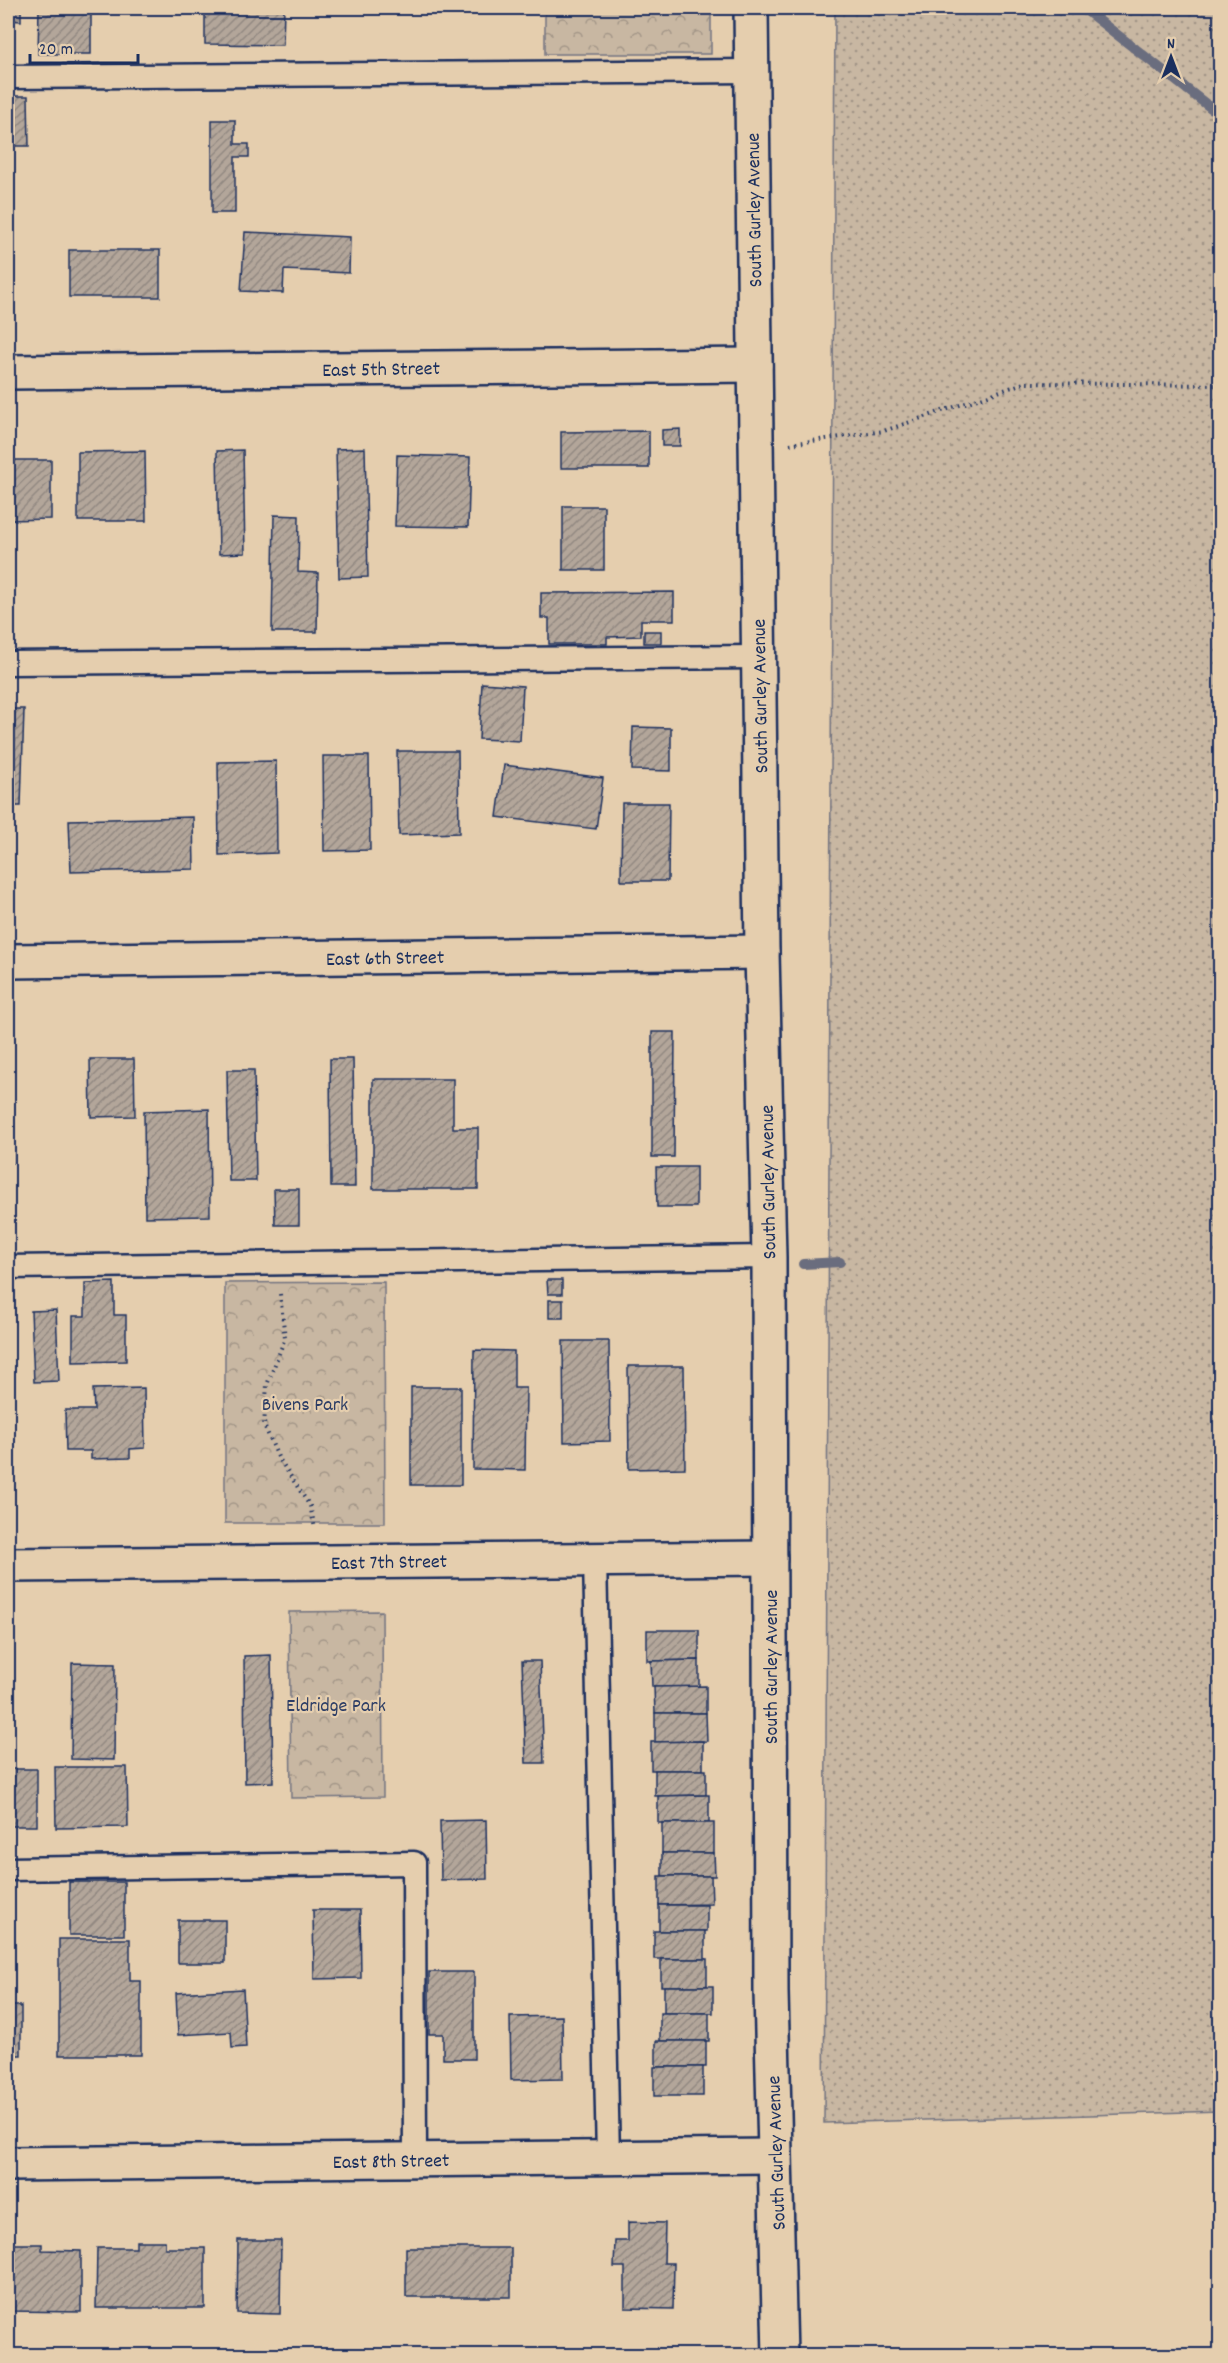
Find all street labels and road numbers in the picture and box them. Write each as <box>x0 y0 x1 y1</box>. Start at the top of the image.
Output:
street label: South Gurley Avenue <box>741 132 771 287</box>
street label: East 5th Street <box>322 356 440 386</box>
street label: South Gurley Avenue <box>747 618 777 773</box>
street label: East 6th Street <box>326 945 444 975</box>
street label: South Gurley Avenue <box>755 1104 785 1259</box>
street label: East 7th Street <box>331 1549 447 1579</box>
street label: South Gurley Avenue <box>759 1590 787 1744</box>
street label: South Gurley Avenue <box>761 2075 795 2231</box>
street label: East 8th Street <box>333 2148 450 2178</box>

